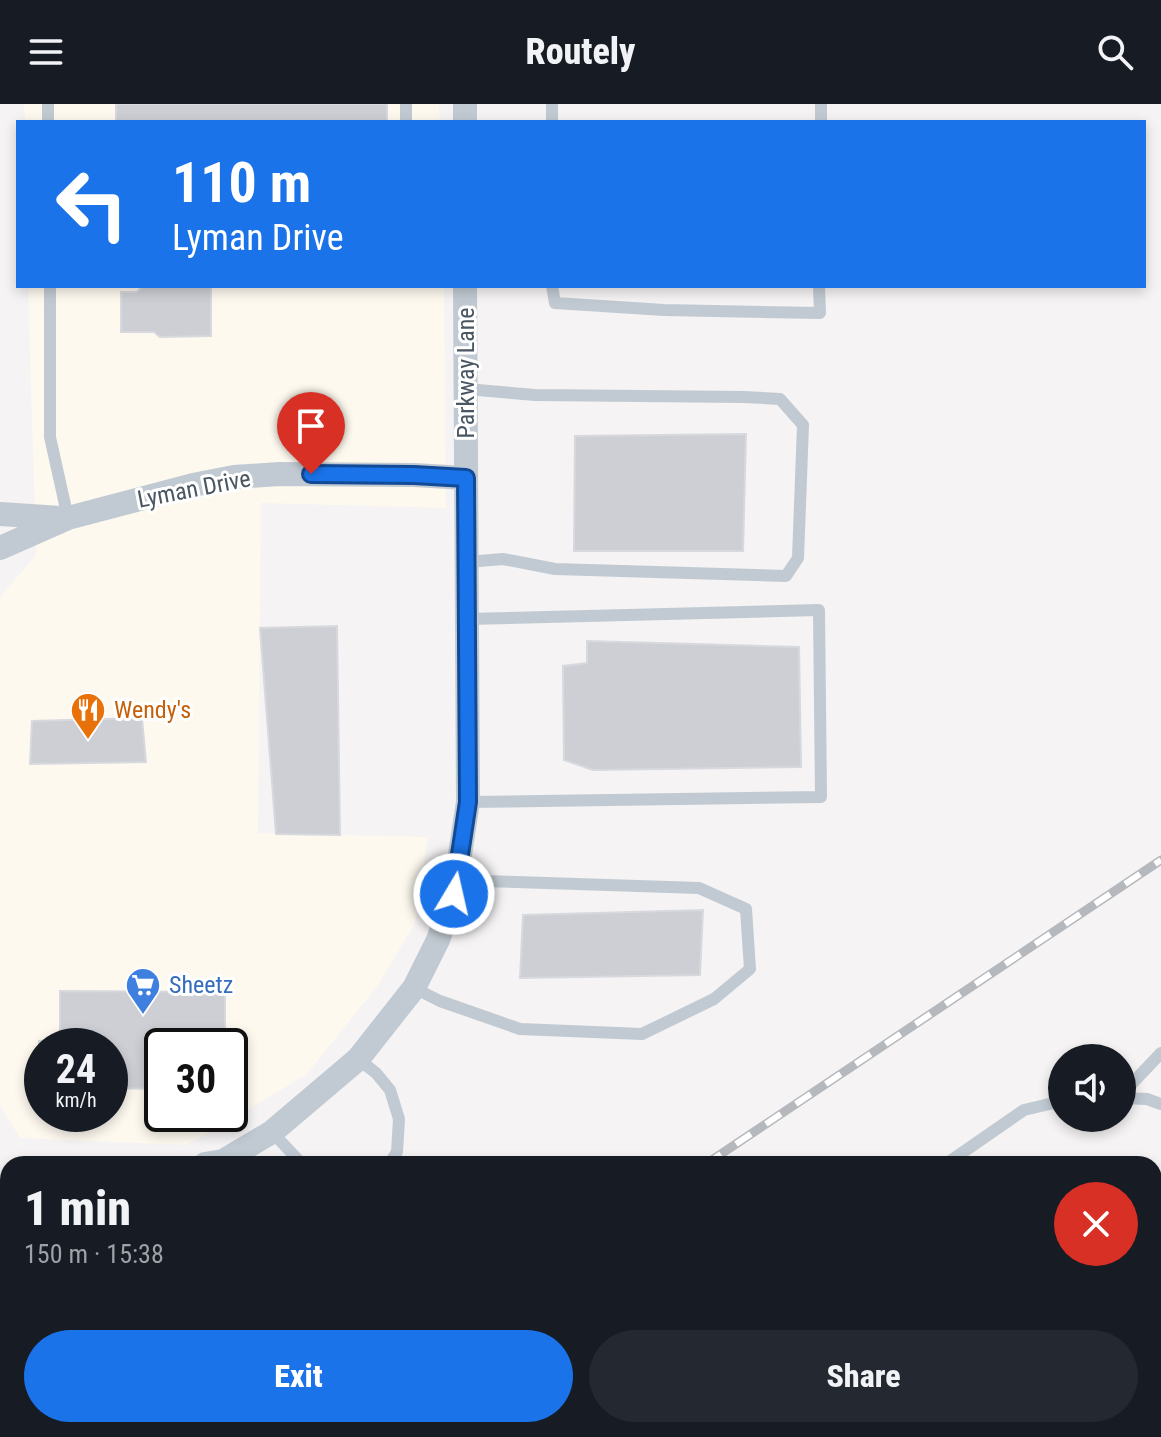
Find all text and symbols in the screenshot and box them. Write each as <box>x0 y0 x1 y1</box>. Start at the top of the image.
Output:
icon: menu <box>24 30 68 74</box>
icon: search <box>1093 30 1137 74</box>
text: Routely <box>526 31 635 73</box>
text: 110 m <box>172 150 311 216</box>
icon: left <box>40 152 144 256</box>
text: Lyman Drive <box>172 217 344 259</box>
street label: Parkway Lane <box>452 307 480 439</box>
pin <box>277 392 345 474</box>
icon: arrive <box>289 404 333 448</box>
street label: Lyman Drive <box>135 464 253 514</box>
restaurant icon: Wendy's <box>69 691 107 741</box>
place label: Wendy's <box>114 696 191 724</box>
position arrow <box>412 852 496 936</box>
supermarket icon: Sheetz <box>124 966 162 1016</box>
place label: Sheetz <box>169 971 233 999</box>
speed limit sign: 30 <box>144 1028 248 1132</box>
map controls <box>1048 1044 1136 1132</box>
button: sound <box>1048 1044 1136 1132</box>
text: 24 <box>56 1046 96 1093</box>
text: km/h <box>55 1088 97 1112</box>
text: 1 min <box>24 1180 131 1237</box>
button: close <box>1054 1182 1138 1266</box>
text: 150 m · 15:38 <box>24 1239 164 1269</box>
button: Exit <box>24 1330 573 1422</box>
button: Share <box>589 1330 1138 1422</box>

